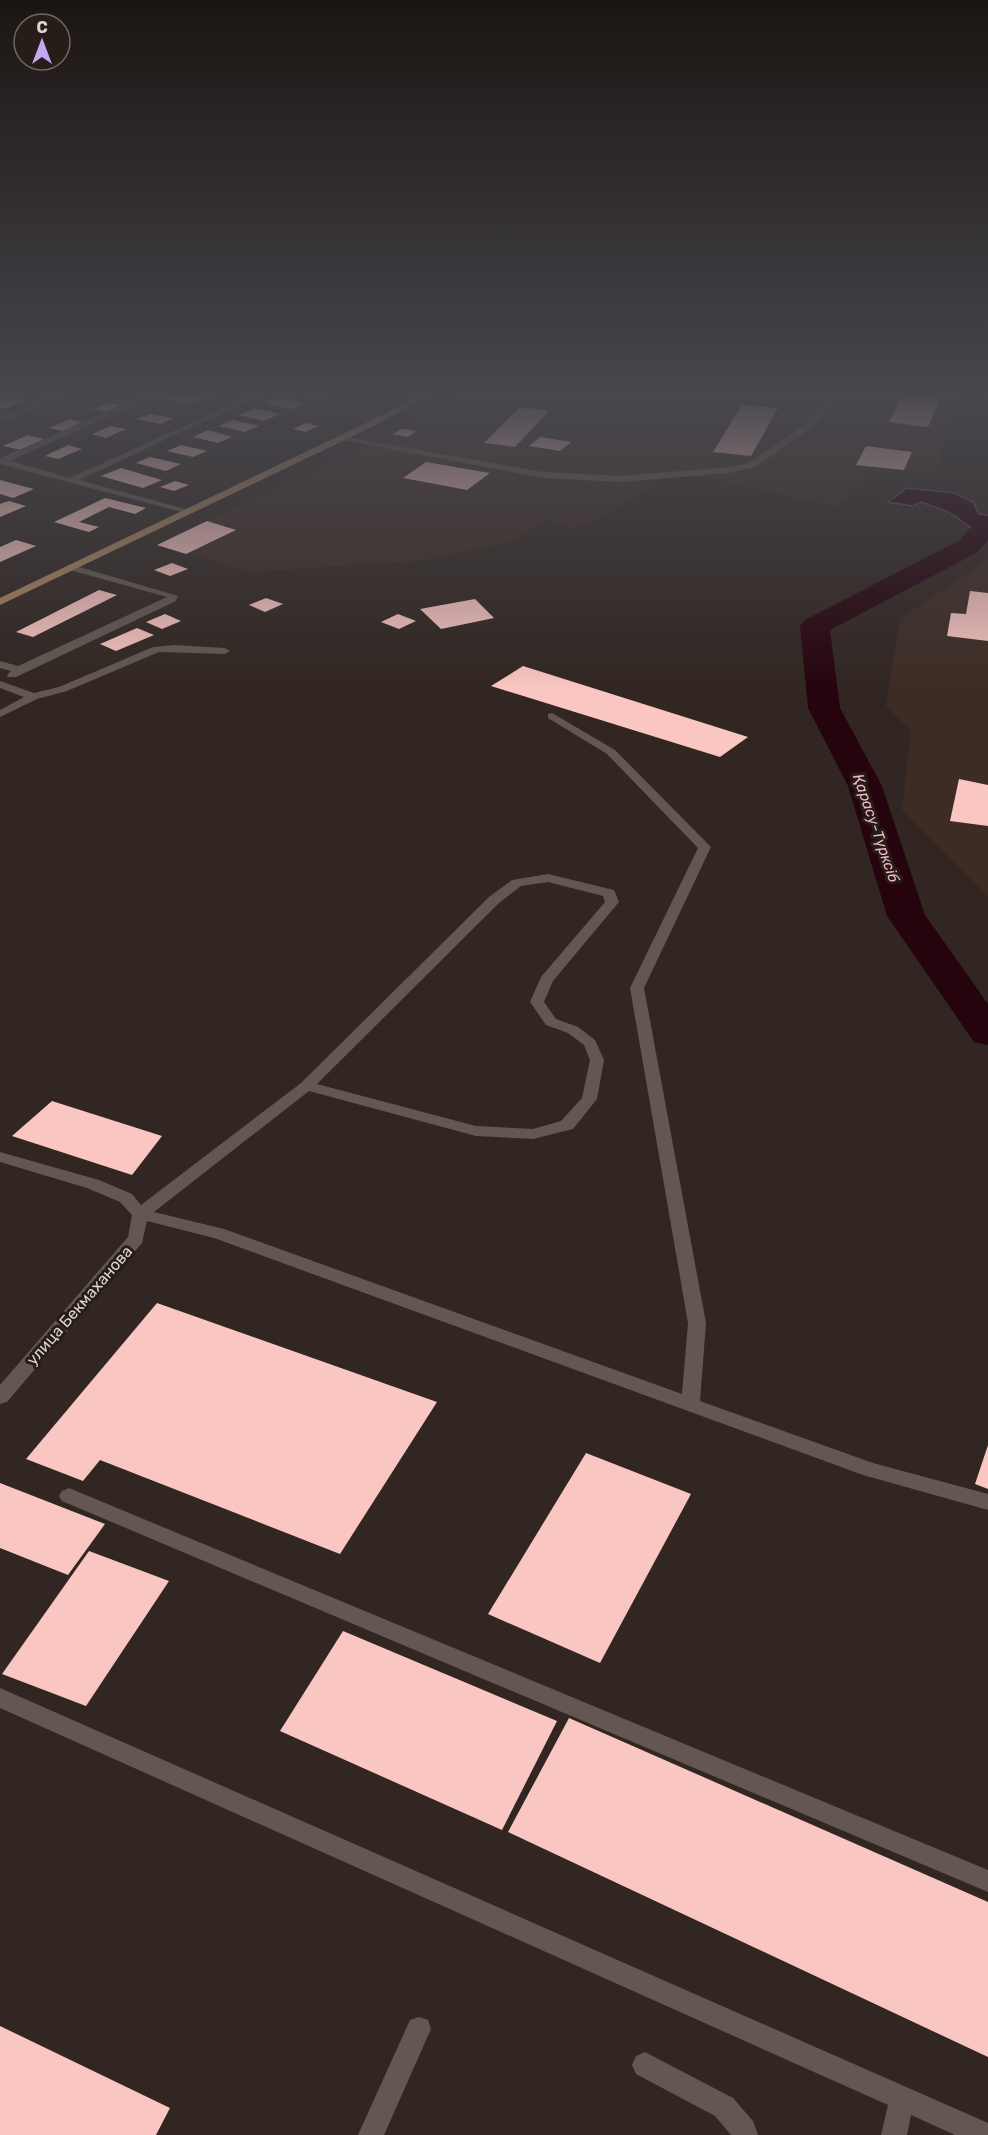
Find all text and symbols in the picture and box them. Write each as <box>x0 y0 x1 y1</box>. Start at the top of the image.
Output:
north arrow <box>12 12 72 72</box>
text: С <box>36 18 48 37</box>
water label: Қарасу-Түрксіб <box>849 771 903 885</box>
street label: улица Бекмаханова <box>22 1242 136 1369</box>

